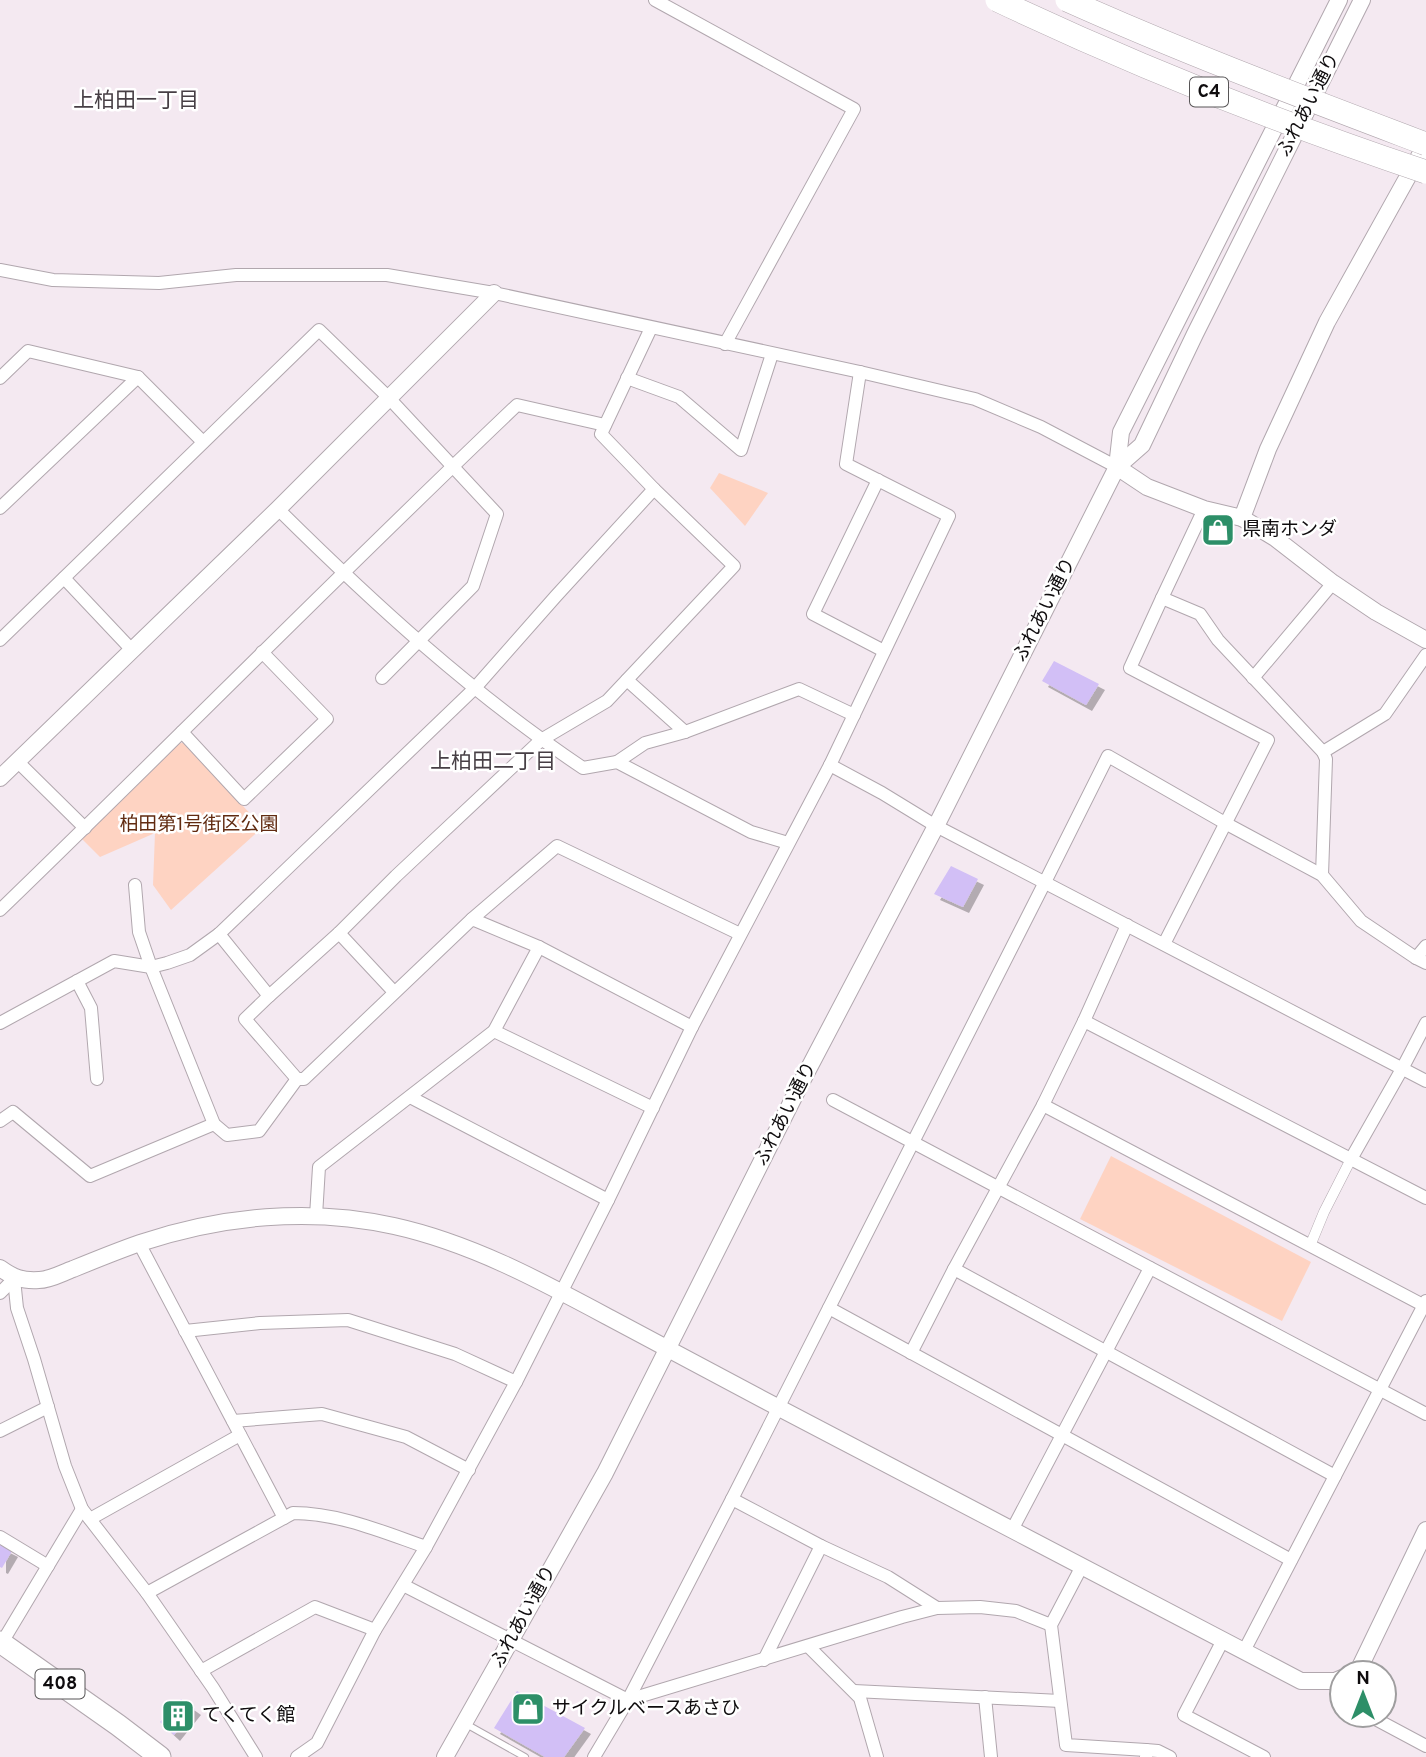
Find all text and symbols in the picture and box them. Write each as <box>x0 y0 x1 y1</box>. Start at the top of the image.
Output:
street label: ふれあい通り <box>1272 49 1346 161</box>
road number: C4 <box>1190 78 1228 106</box>
district label: 上柏田一丁目 <box>73 88 199 115</box>
shop icon: 県南ホンダ <box>1199 511 1237 549</box>
place label: 県南ホンダ <box>1242 518 1337 542</box>
street label: ふれあい通り <box>1008 554 1082 666</box>
district label: 上柏田二丁目 <box>430 749 556 776</box>
park label: 柏田第1号街区公園 <box>119 813 279 837</box>
street label: ふれあい通り <box>749 1058 823 1170</box>
street label: ふれあい通り <box>486 1561 562 1673</box>
north arrow <box>1328 1659 1398 1729</box>
text: N <box>1356 1667 1370 1691</box>
road number: 408 <box>36 1670 84 1699</box>
shop icon: サイクルベースあさひ <box>509 1690 547 1728</box>
building icon: てくてく館 <box>159 1697 197 1735</box>
place label: サイクルベースあさひ <box>552 1697 740 1721</box>
place label: てくてく館 <box>202 1704 295 1728</box>

